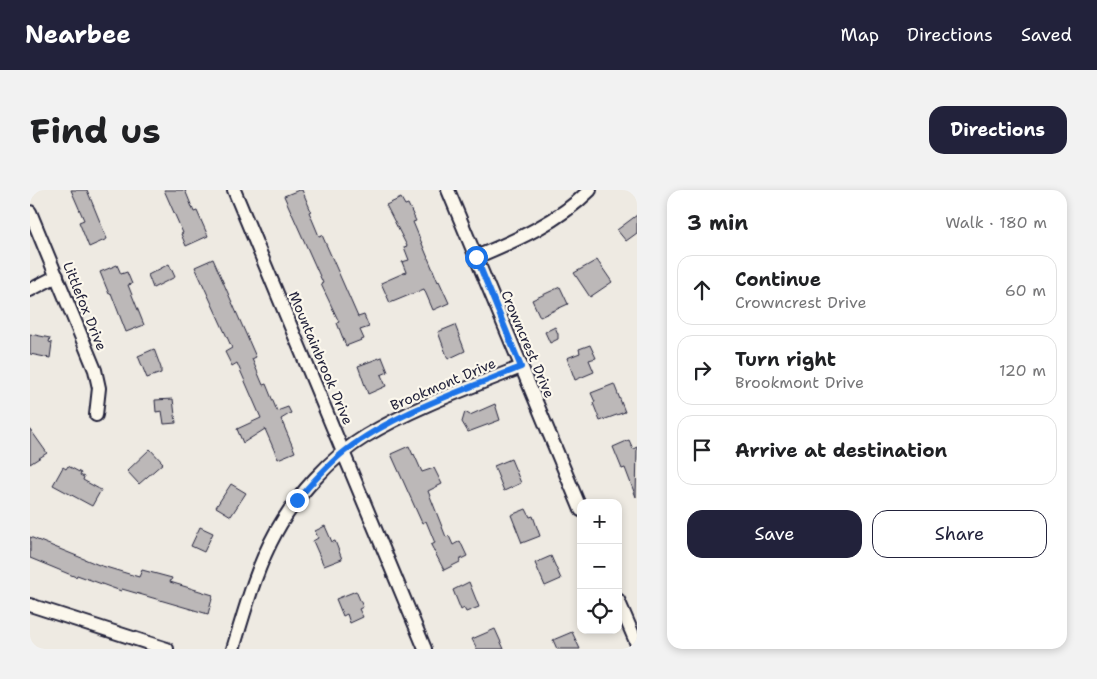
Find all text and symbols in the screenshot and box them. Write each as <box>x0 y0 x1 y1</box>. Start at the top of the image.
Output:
text: Nearbee <box>25 19 131 51</box>
text: Map <box>841 23 879 47</box>
text: Directions <box>907 23 993 47</box>
text: Saved <box>1021 23 1072 47</box>
button: Directions <box>929 106 1067 154</box>
text: Find us <box>30 107 161 154</box>
text: 3 min <box>687 209 748 237</box>
text: Walk · 180 m <box>945 212 1047 233</box>
route start <box>465 246 488 269</box>
street label: Littlefox Drive <box>59 259 111 353</box>
text: Continue <box>735 267 821 292</box>
icon: ahead <box>688 276 716 304</box>
text: 60 m <box>1005 280 1046 301</box>
street label: Crowncrest Drive <box>497 287 559 401</box>
street label: Mountainbrook Drive <box>285 289 357 427</box>
text: Crowncrest Drive <box>735 292 867 313</box>
text: Turn right <box>735 347 836 372</box>
street label: Brookmont Drive <box>388 354 499 414</box>
icon: right <box>688 356 716 384</box>
text: 120 m <box>999 360 1046 381</box>
text: Brookmont Drive <box>735 372 864 393</box>
icon: arrive <box>688 436 716 464</box>
text: Arrive at destination <box>735 438 947 463</box>
route end <box>286 489 309 512</box>
map controls <box>577 499 622 634</box>
button: + <box>577 499 622 544</box>
button: Save <box>687 510 862 558</box>
button: Share <box>872 510 1047 558</box>
button: − <box>577 544 622 589</box>
button: locate <box>577 589 622 634</box>

